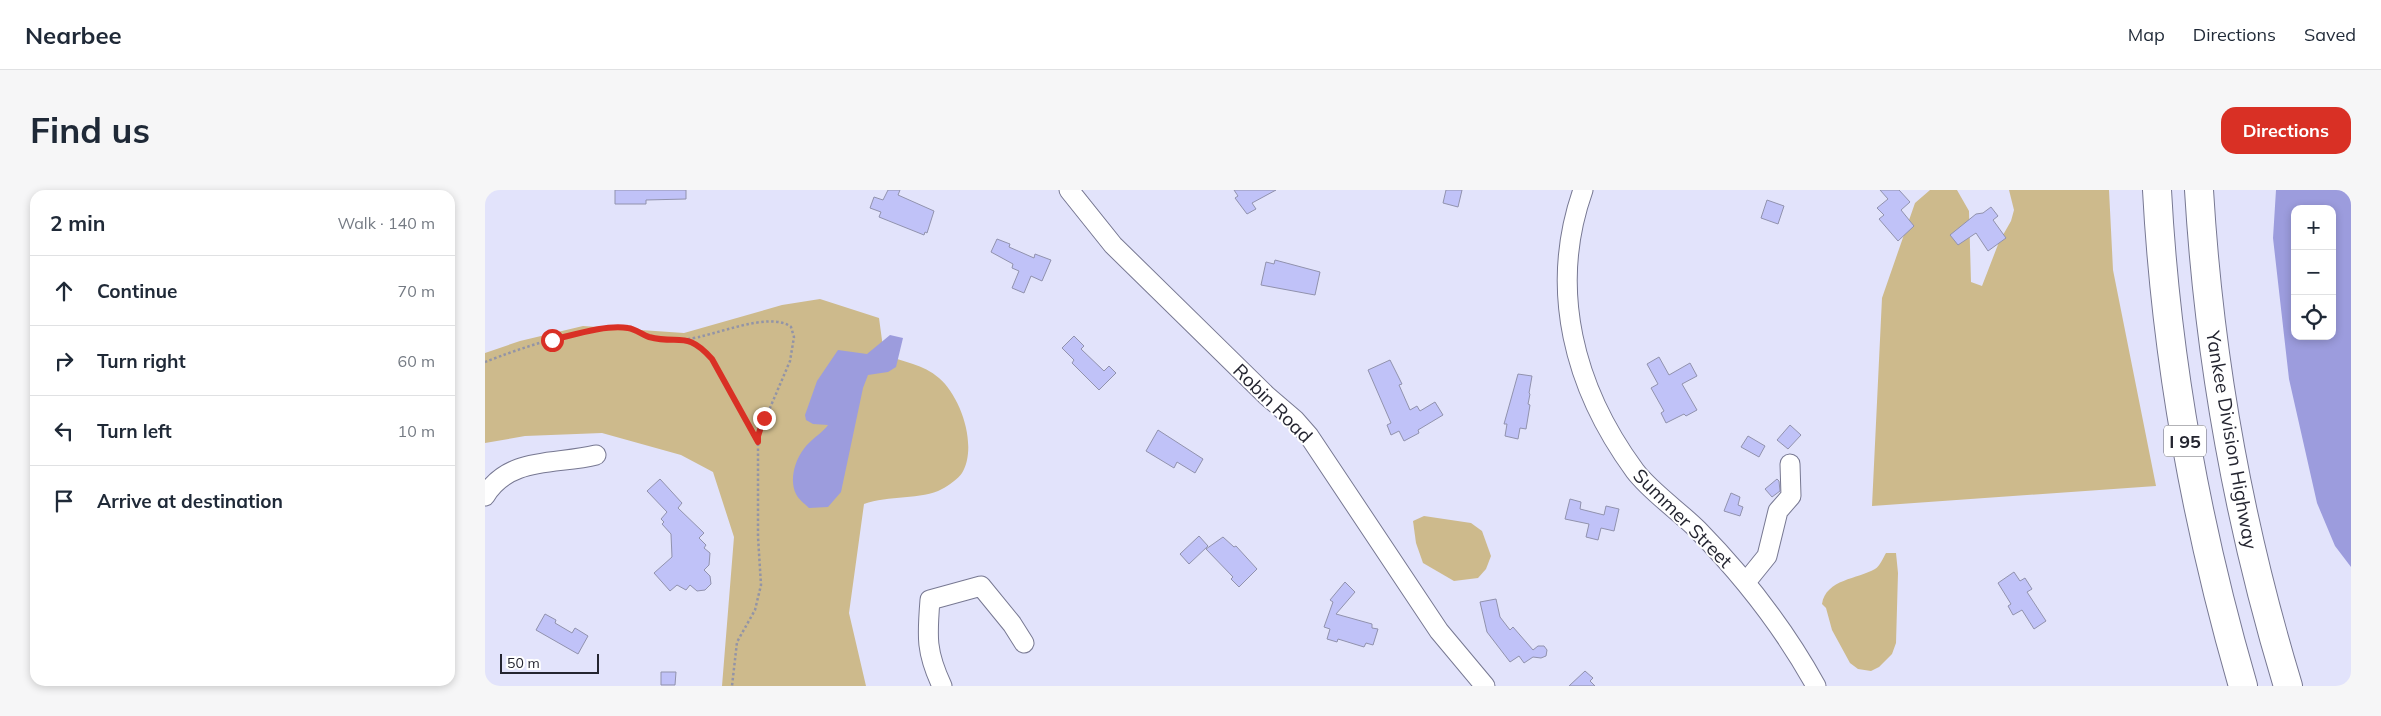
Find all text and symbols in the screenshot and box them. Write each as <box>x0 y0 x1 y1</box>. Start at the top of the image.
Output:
text: Nearbee <box>25 20 122 50</box>
text: Map <box>2128 23 2165 46</box>
text: Directions <box>2193 23 2276 46</box>
text: Saved <box>2304 23 2356 46</box>
button: Directions <box>2221 107 2351 154</box>
text: Find us <box>30 108 150 152</box>
map controls <box>2291 205 2336 340</box>
button: + <box>2291 205 2336 250</box>
text: 2 min <box>50 210 105 236</box>
text: Walk · 140 m <box>337 213 435 233</box>
button: − <box>2291 250 2336 295</box>
icon: ahead <box>50 277 78 305</box>
text: Continue <box>97 279 177 303</box>
text: 70 m <box>398 281 435 301</box>
button: locate <box>2291 295 2336 340</box>
street label: Yankee Division Highway <box>2201 328 2263 551</box>
route start <box>541 329 564 352</box>
icon: right <box>50 347 78 375</box>
text: Turn right <box>97 349 186 373</box>
text: 60 m <box>398 351 435 371</box>
street label: Robin Road <box>1228 358 1318 448</box>
route end <box>753 407 776 430</box>
icon: left <box>50 417 78 445</box>
text: Turn left <box>97 419 172 443</box>
text: 10 m <box>398 421 435 441</box>
road number: I 95 <box>2164 426 2206 456</box>
street label: Summer Street <box>1628 463 1738 573</box>
icon: arrive <box>50 487 78 515</box>
text: Arrive at destination <box>97 489 283 513</box>
scale bar <box>500 651 599 674</box>
text: 50 m <box>507 654 540 672</box>

